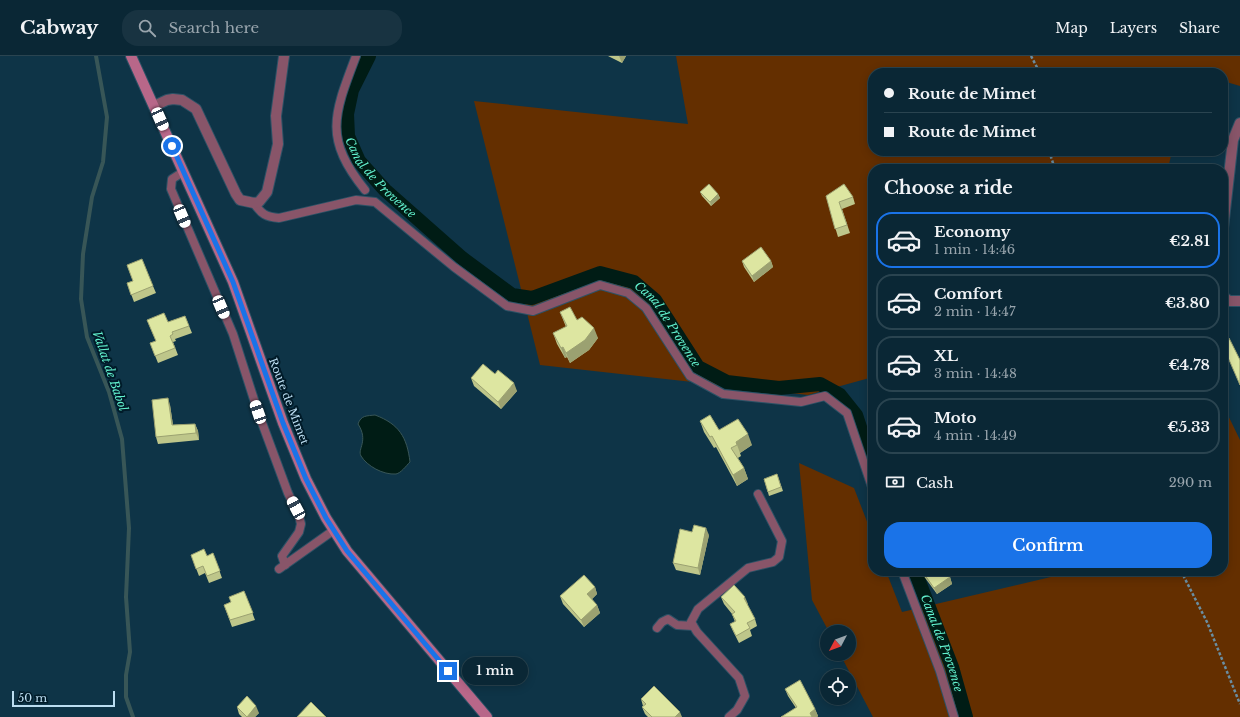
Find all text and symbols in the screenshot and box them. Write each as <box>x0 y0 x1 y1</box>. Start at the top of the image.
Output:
search box <box>122 10 402 46</box>
text: Cabway <box>20 16 98 39</box>
icon: search <box>136 17 158 39</box>
text: Search here <box>168 18 259 37</box>
text: Map <box>1055 19 1088 37</box>
text: Layers <box>1110 19 1157 37</box>
text: Share <box>1179 19 1220 37</box>
text: Route de Mimet <box>908 84 1036 103</box>
car <box>150 106 170 132</box>
text: Route de Mimet <box>908 122 1036 141</box>
water label: Canal de Provence <box>342 135 420 221</box>
route start <box>163 137 181 155</box>
text: Choose a ride <box>884 177 1013 199</box>
car <box>172 203 192 229</box>
icon: car <box>886 222 922 258</box>
text: Economy <box>934 222 1011 241</box>
text: €2.81 <box>1169 231 1210 250</box>
text: 1 min · 14:46 <box>934 241 1015 258</box>
water label: Canal de Provence <box>632 278 704 370</box>
icon: car <box>886 284 922 320</box>
text: Comfort <box>934 284 1002 303</box>
text: €3.80 <box>1165 293 1210 312</box>
car <box>211 294 231 320</box>
text: 2 min · 14:47 <box>934 303 1015 320</box>
water label: Vallat de Babol <box>90 329 131 413</box>
icon: car <box>886 346 922 382</box>
text: XL <box>934 346 958 365</box>
text: €4.78 <box>1168 355 1210 374</box>
street label: Route de Mimet <box>266 356 312 447</box>
text: 3 min · 14:48 <box>934 365 1017 382</box>
car <box>248 399 268 425</box>
icon: car <box>886 408 922 444</box>
text: Moto <box>934 408 976 427</box>
text: €5.33 <box>1167 417 1210 436</box>
text: 4 min · 14:49 <box>934 427 1017 444</box>
icon: cash <box>884 471 906 493</box>
text: Cash <box>916 473 953 492</box>
text: 290 m <box>1169 474 1212 491</box>
car <box>285 495 307 521</box>
button: Confirm <box>884 522 1212 568</box>
water label: Canal de Provence <box>918 592 967 694</box>
north arrow <box>820 625 856 661</box>
map controls <box>820 625 856 705</box>
callout: 1 min <box>462 657 528 685</box>
route end <box>439 662 457 680</box>
text: 1 min <box>476 662 514 679</box>
button: locate <box>820 669 856 705</box>
scale bar <box>12 689 115 708</box>
text: 50 m <box>18 691 47 705</box>

